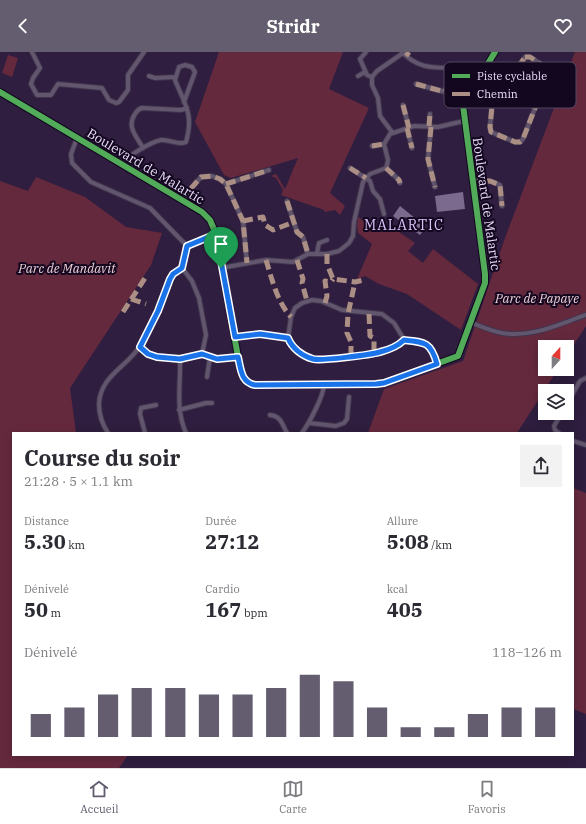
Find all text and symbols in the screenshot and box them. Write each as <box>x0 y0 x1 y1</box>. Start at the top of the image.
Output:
icon: back <box>12 15 34 37</box>
text: Stridr <box>266 15 320 38</box>
icon: heart <box>552 15 574 37</box>
legend <box>444 62 576 108</box>
text: Piste cyclable <box>477 69 547 83</box>
text: Chemin <box>477 87 518 101</box>
street label: Boulevard de Malartic <box>84 125 208 208</box>
street label: Boulevard de Malartic <box>469 136 504 272</box>
district label: MALARTIC <box>364 216 444 234</box>
pin <box>204 227 238 268</box>
icon: arrive <box>210 233 232 255</box>
park label: Parc de Mandavit <box>17 260 116 277</box>
park label: Parc de Papaye <box>494 290 579 307</box>
north arrow <box>538 340 574 376</box>
map controls <box>538 340 574 420</box>
button: layers <box>538 384 574 420</box>
text: Course du soir <box>24 443 180 472</box>
button: share <box>520 445 562 487</box>
text: 21:28 · 5 × 1.1 km <box>24 473 133 490</box>
text: Distance <box>24 514 69 528</box>
text: Durée <box>205 514 237 528</box>
text: Allure <box>387 514 418 528</box>
text: 5.30 <box>24 528 66 555</box>
text: 27:12 <box>205 528 259 555</box>
text: 5:08 <box>387 528 429 555</box>
text: km <box>66 538 85 552</box>
text: /km <box>429 538 452 552</box>
text: Dénivelé <box>24 582 69 596</box>
text: Cardio <box>205 582 240 596</box>
text: kcal <box>387 582 408 596</box>
text: 50 <box>24 596 48 623</box>
text: 167 <box>205 596 241 623</box>
text: 405 <box>387 596 423 623</box>
text: m <box>48 606 61 620</box>
text: bpm <box>241 606 268 620</box>
text: Dénivelé <box>24 644 77 661</box>
text: 118–126 m <box>492 644 562 661</box>
tab: Accueil <box>80 778 119 816</box>
tab: Carte <box>279 778 307 816</box>
tab: Favoris <box>468 778 506 816</box>

